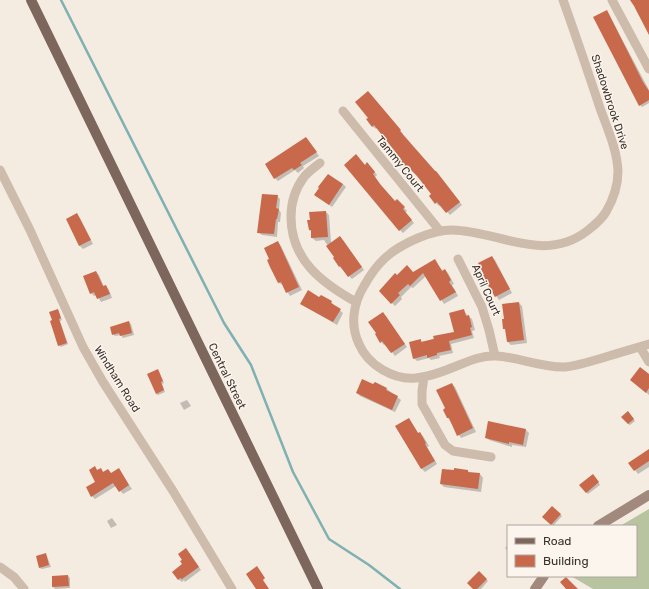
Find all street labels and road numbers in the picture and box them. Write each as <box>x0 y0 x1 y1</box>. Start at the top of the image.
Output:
street label: Shadowbrook Drive <box>589 53 631 151</box>
street label: Tammy Court <box>374 133 427 195</box>
street label: April Court <box>469 262 503 318</box>
street label: Central Street <box>205 341 249 412</box>
street label: Windham Road <box>91 343 143 415</box>

